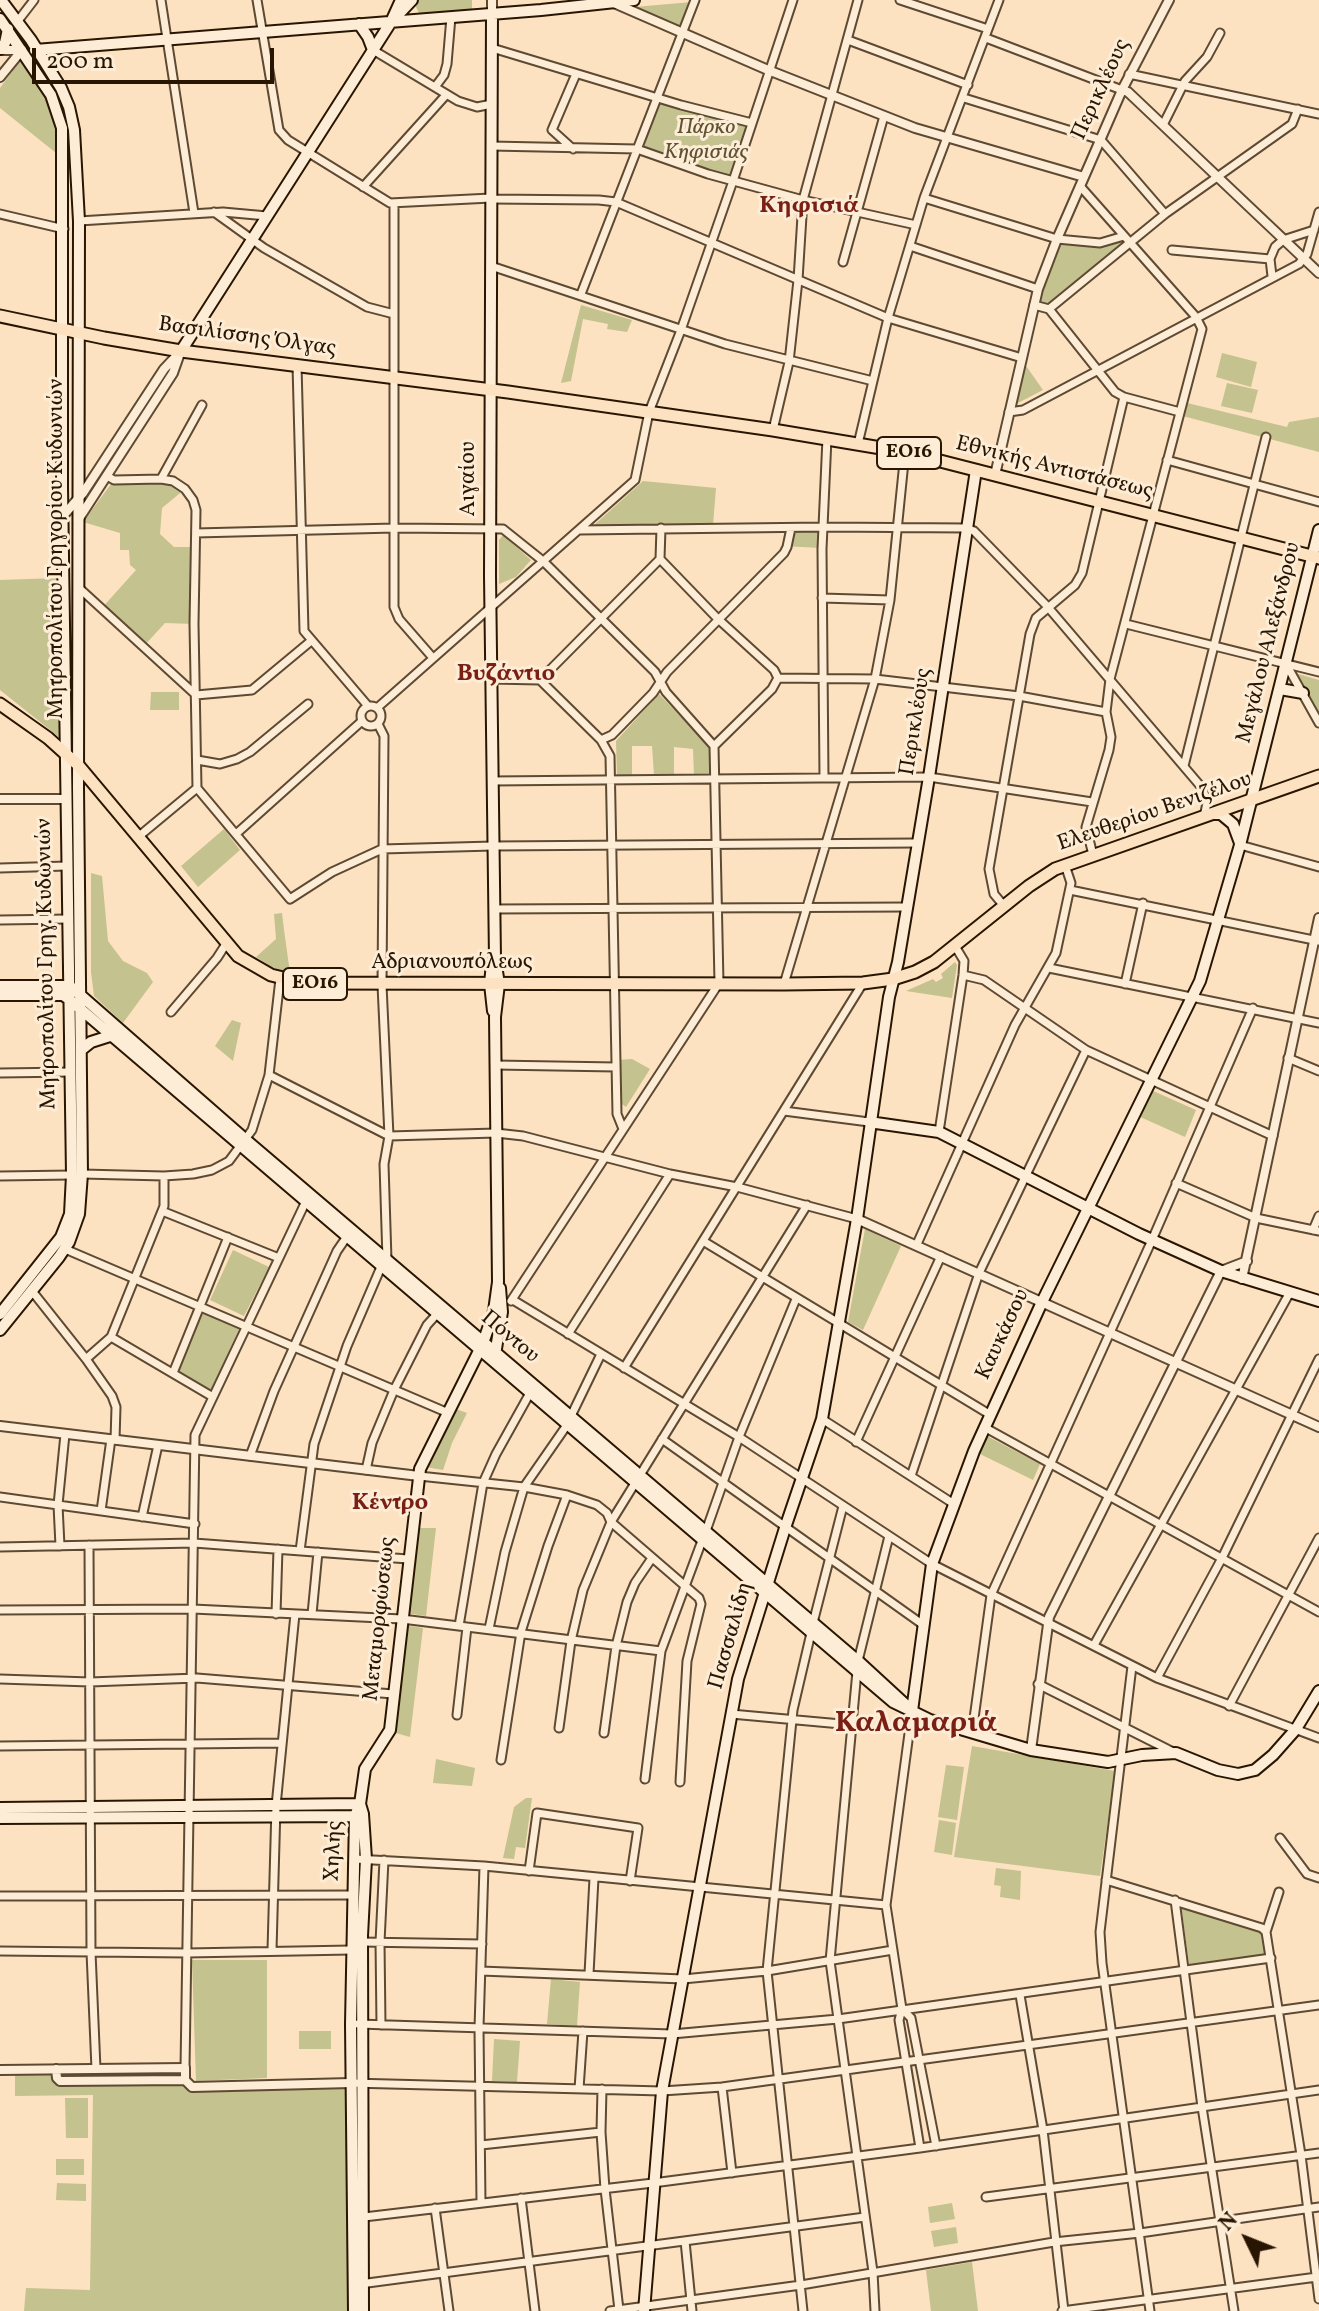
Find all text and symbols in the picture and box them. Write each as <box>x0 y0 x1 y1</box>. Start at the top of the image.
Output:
scale bar <box>36 32 278 82</box>
street label: Περικλέους <box>1067 35 1137 145</box>
text: 200 m <box>46 45 114 79</box>
park label: Πάρκο Κηφισιάς <box>664 116 748 168</box>
district label: Κηφισιά <box>759 194 859 222</box>
street label: Βασιλίσσης Όλγας <box>156 312 338 364</box>
street label: Μητροπολίτου Γρηγορίου Κυδωνιών <box>45 379 71 719</box>
street label: Εθνικής Αντιστάσεως <box>952 432 1156 506</box>
road number: ΕΟ16 <box>877 437 941 469</box>
street label: Αιγαίου <box>457 441 483 517</box>
street label: Μεγάλου Αλεξάνδρου <box>1232 540 1308 746</box>
district label: Βυζάντιο <box>457 662 555 690</box>
street label: Περικλέους <box>895 666 939 778</box>
street label: Ελευθερίου Βενιζέλου <box>1054 767 1256 859</box>
street label: Μητροπολίτου Γρηγ. Κυδωνιών <box>32 818 64 1110</box>
street label: Αδριανουπόλεως <box>371 951 533 977</box>
road number: ΕΟ16 <box>283 968 347 1000</box>
street label: Καυκάσου <box>971 1285 1037 1385</box>
street label: Πόντου <box>474 1306 544 1370</box>
district label: Κέντρο <box>352 1491 428 1519</box>
street label: Μεταμορφώσεως <box>359 1536 403 1702</box>
street label: Πασσαλίδη <box>704 1579 760 1693</box>
district label: Καλαμαριά <box>835 1707 997 1743</box>
street label: Χηλής <box>320 1820 350 1882</box>
north arrow <box>1207 2199 1287 2279</box>
text: N <box>1212 2206 1246 2239</box>

